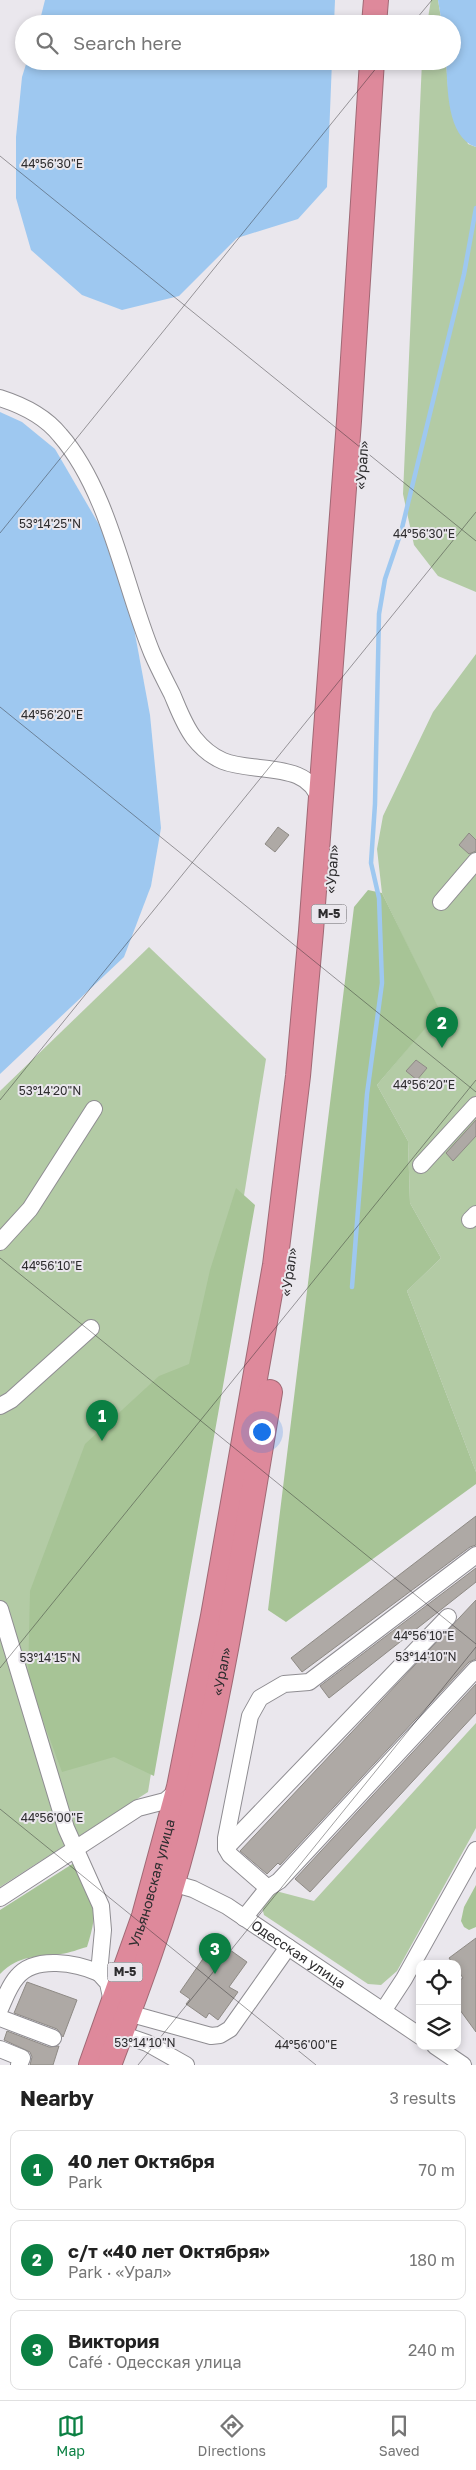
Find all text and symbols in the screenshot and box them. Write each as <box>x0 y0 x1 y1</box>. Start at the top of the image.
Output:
search box <box>15 15 461 70</box>
icon: search <box>33 29 61 57</box>
text: Search here <box>73 31 182 54</box>
text: 44°56'30"E <box>21 156 83 171</box>
street label: «Урал» <box>351 440 372 490</box>
text: 53°14'25"N <box>19 516 81 531</box>
text: 44°56'30"E <box>393 526 455 541</box>
text: 44°56'20"E <box>21 707 83 722</box>
street label: «Урал» <box>321 844 342 894</box>
road number: М-5 <box>312 904 346 924</box>
pin: 2 <box>426 1007 458 1048</box>
text: 44°56'20"E <box>393 1077 455 1092</box>
text: 53°14'20"N <box>19 1083 81 1098</box>
street label: «Урал» <box>277 1246 300 1297</box>
text: 44°56'10"E <box>22 1258 82 1273</box>
pin: 1 <box>86 1400 118 1441</box>
your location <box>249 1419 275 1445</box>
text: 44°56'10"E <box>394 1628 454 1643</box>
street label: «Урал» <box>208 1646 234 1697</box>
text: 53°14'10"N <box>395 1649 457 1664</box>
text: 53°14'15"N <box>19 1650 81 1665</box>
text: 44°56'00"E <box>21 1810 83 1825</box>
street label: Ульяновская улица <box>125 1817 178 1949</box>
street label: Одесская улица <box>248 1916 349 1992</box>
pin: 3 <box>199 1933 231 1974</box>
map controls <box>416 1960 461 2050</box>
button: locate <box>416 1960 461 2005</box>
road number: М-5 <box>108 1962 142 1981</box>
button: layers <box>416 2005 461 2050</box>
text: 53°14'10"N <box>114 2035 176 2050</box>
text: 44°56'00"E <box>275 2037 337 2052</box>
text: Nearby <box>20 2085 94 2111</box>
text: 3 results <box>389 2088 456 2108</box>
text: 40 лет Октября <box>68 2149 215 2172</box>
text: 1 <box>33 2160 41 2180</box>
text: 70 m <box>418 2160 455 2180</box>
text: Park <box>68 2172 103 2192</box>
text: с/т «40 лет Октября» <box>68 2239 270 2262</box>
text: 2 <box>32 2250 42 2270</box>
text: 180 m <box>409 2250 455 2270</box>
text: Park · «Урал» <box>68 2262 171 2282</box>
text: Виктория <box>68 2329 160 2352</box>
text: 3 <box>32 2340 42 2360</box>
text: 240 m <box>408 2340 455 2360</box>
text: Café · Одесская улица <box>68 2352 242 2372</box>
tab: Map <box>56 2412 85 2459</box>
tab: Directions <box>198 2412 266 2459</box>
tab: Saved <box>379 2412 420 2459</box>

